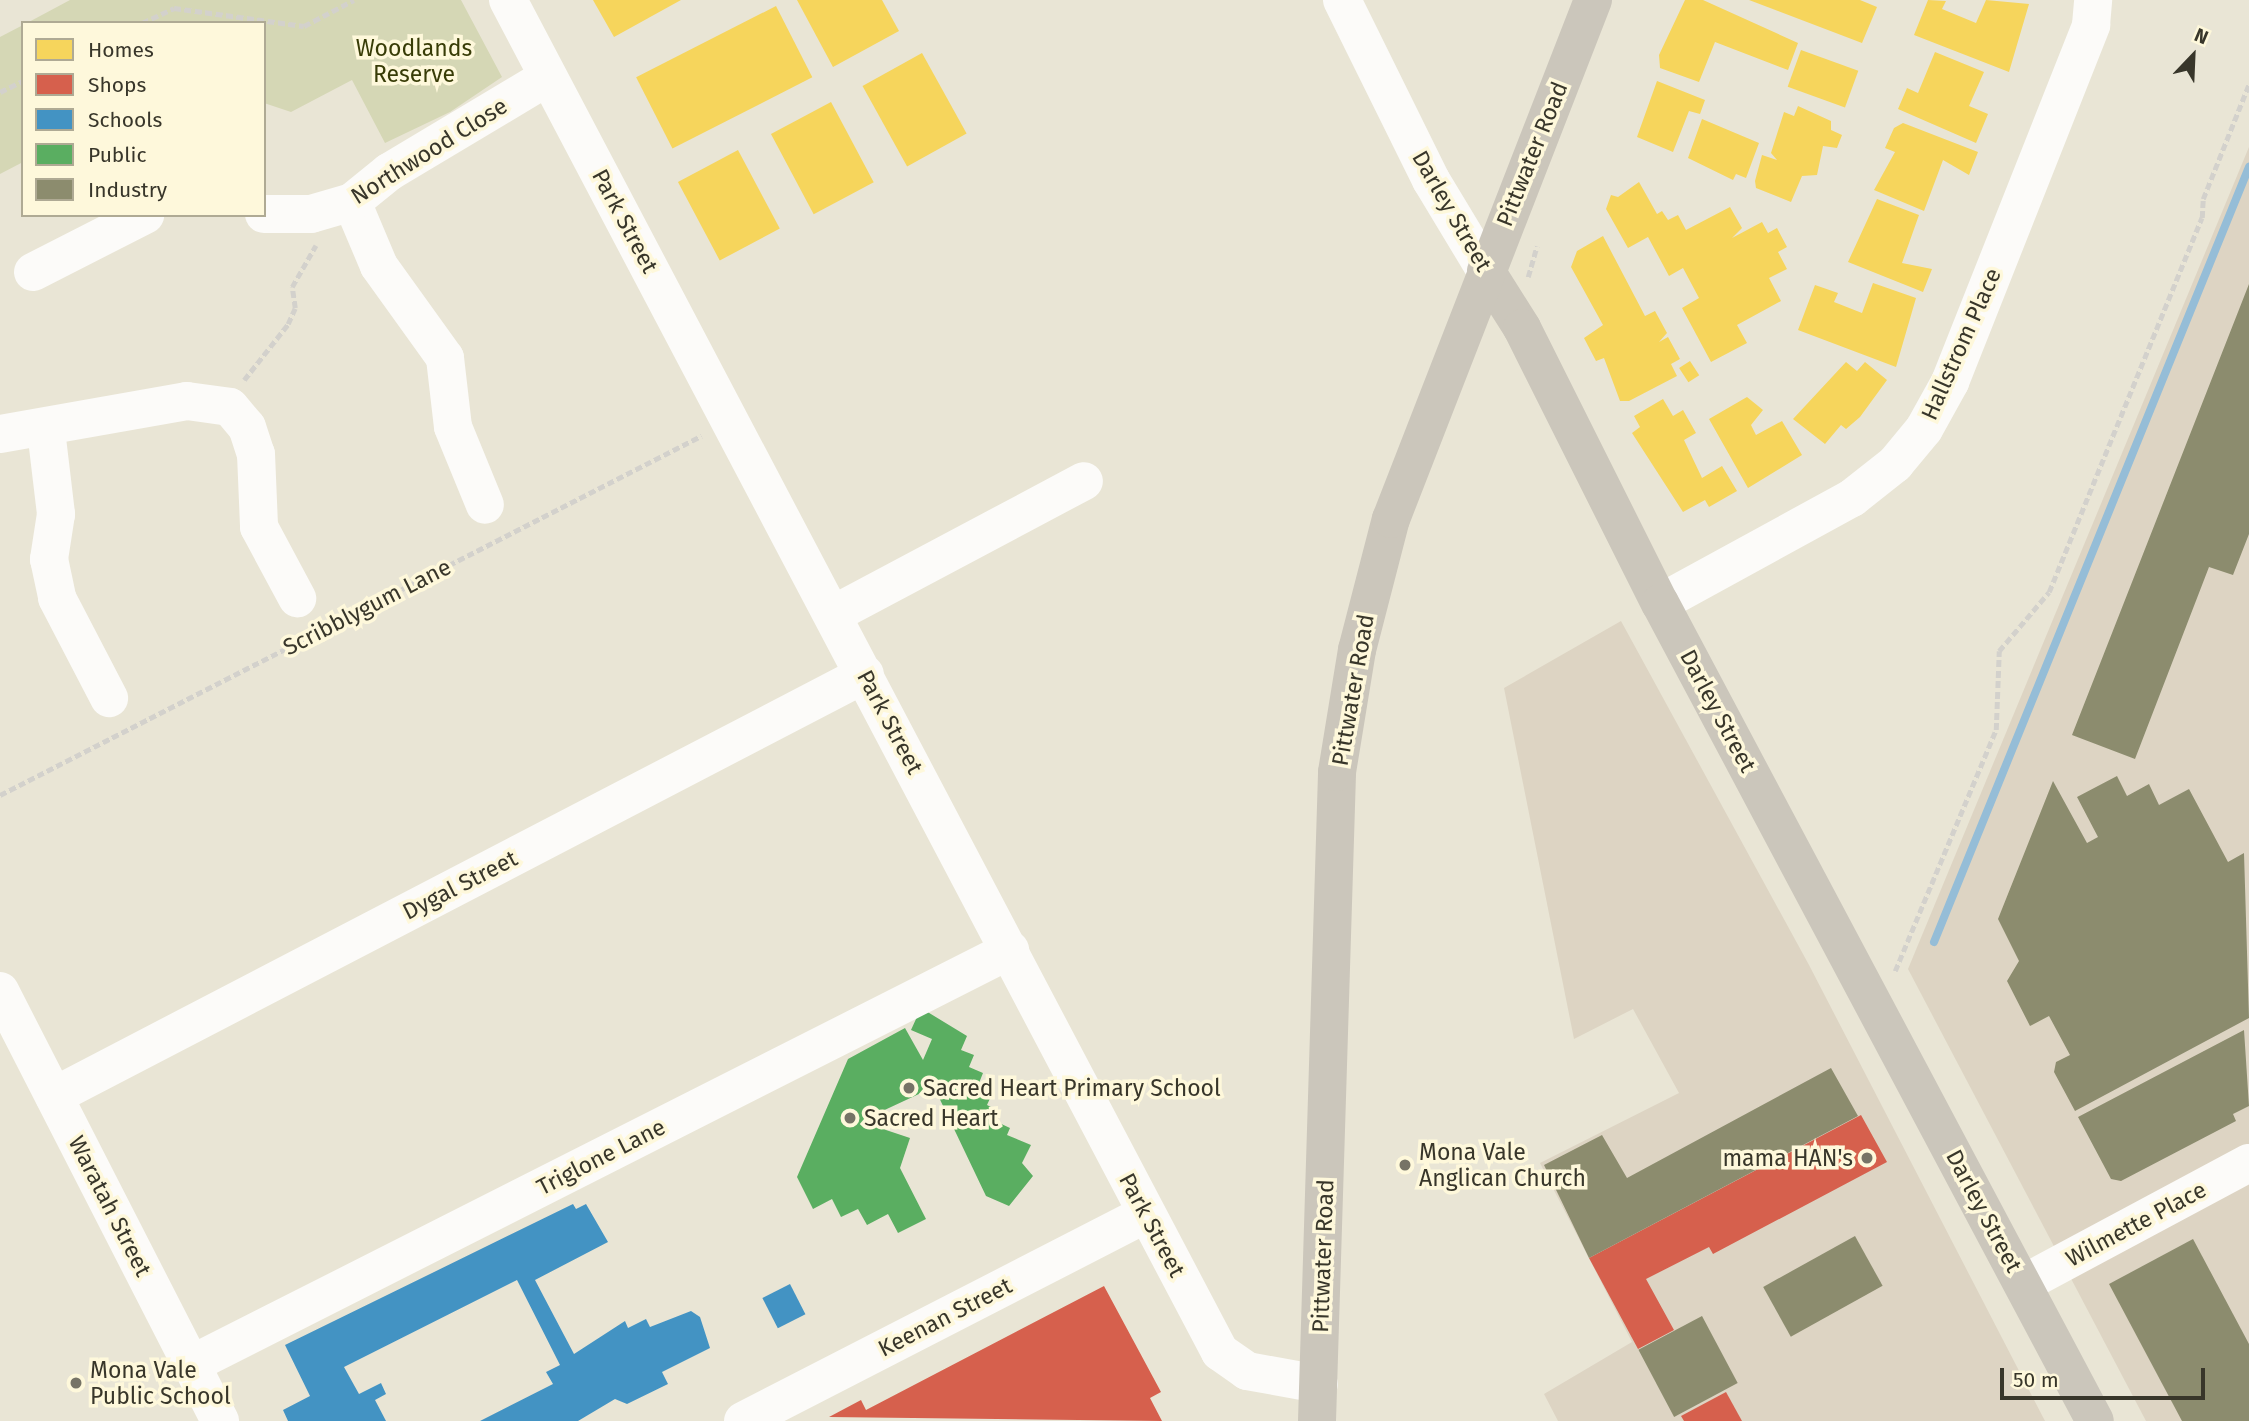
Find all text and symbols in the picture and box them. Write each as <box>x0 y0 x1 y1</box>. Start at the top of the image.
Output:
legend <box>21 21 266 217</box>
north arrow <box>2158 21 2228 91</box>
text: N <box>2191 23 2212 49</box>
park label: Woodlands Reserve <box>356 34 472 88</box>
text: Homes <box>88 37 154 63</box>
text: Shops <box>88 72 146 98</box>
street label: Pittwater Road <box>1490 78 1574 230</box>
street label: Northwood Close <box>346 92 512 210</box>
text: Schools <box>88 107 162 133</box>
text: Public <box>88 142 146 168</box>
street label: Darley Street <box>1406 146 1498 276</box>
street label: Park Street <box>586 164 664 278</box>
text: Industry <box>88 177 167 203</box>
street label: Hallstrom Place <box>1915 264 2007 424</box>
street label: Scribblygum Lane <box>278 553 456 661</box>
street label: Pittwater Road <box>1326 612 1380 768</box>
street label: Darley Street <box>1674 645 1762 777</box>
street label: Park Street <box>851 665 929 779</box>
street label: Dygal Street <box>398 844 522 926</box>
place label: Sacred Heart Primary School <box>923 1074 1221 1102</box>
marker: Sacred Heart Primary School <box>901 1080 917 1096</box>
place label: Sacred Heart <box>864 1104 998 1132</box>
marker: Sacred Heart <box>842 1110 858 1126</box>
street label: Triglone Lane <box>532 1113 670 1201</box>
street label: Waratah Street <box>63 1131 157 1281</box>
place label: Mona Vale Anglican Church <box>1419 1138 1586 1192</box>
place label: mama HAN's <box>1722 1144 1853 1172</box>
street label: Darley Street <box>1940 1145 2028 1277</box>
marker: mama HAN's <box>1859 1150 1875 1166</box>
marker: Mona Vale Anglican Church <box>1397 1157 1413 1173</box>
street label: Park Street <box>1113 1168 1191 1282</box>
street label: Wilmette Place <box>2061 1176 2211 1272</box>
street label: Pittwater Road <box>1307 1179 1339 1333</box>
street label: Keenan Street <box>874 1272 1016 1362</box>
scale bar <box>2004 1354 2209 1398</box>
place label: Mona Vale Public School <box>90 1356 231 1410</box>
text: 50 m <box>2013 1367 2059 1393</box>
marker: Mona Vale Public School <box>68 1375 84 1391</box>

